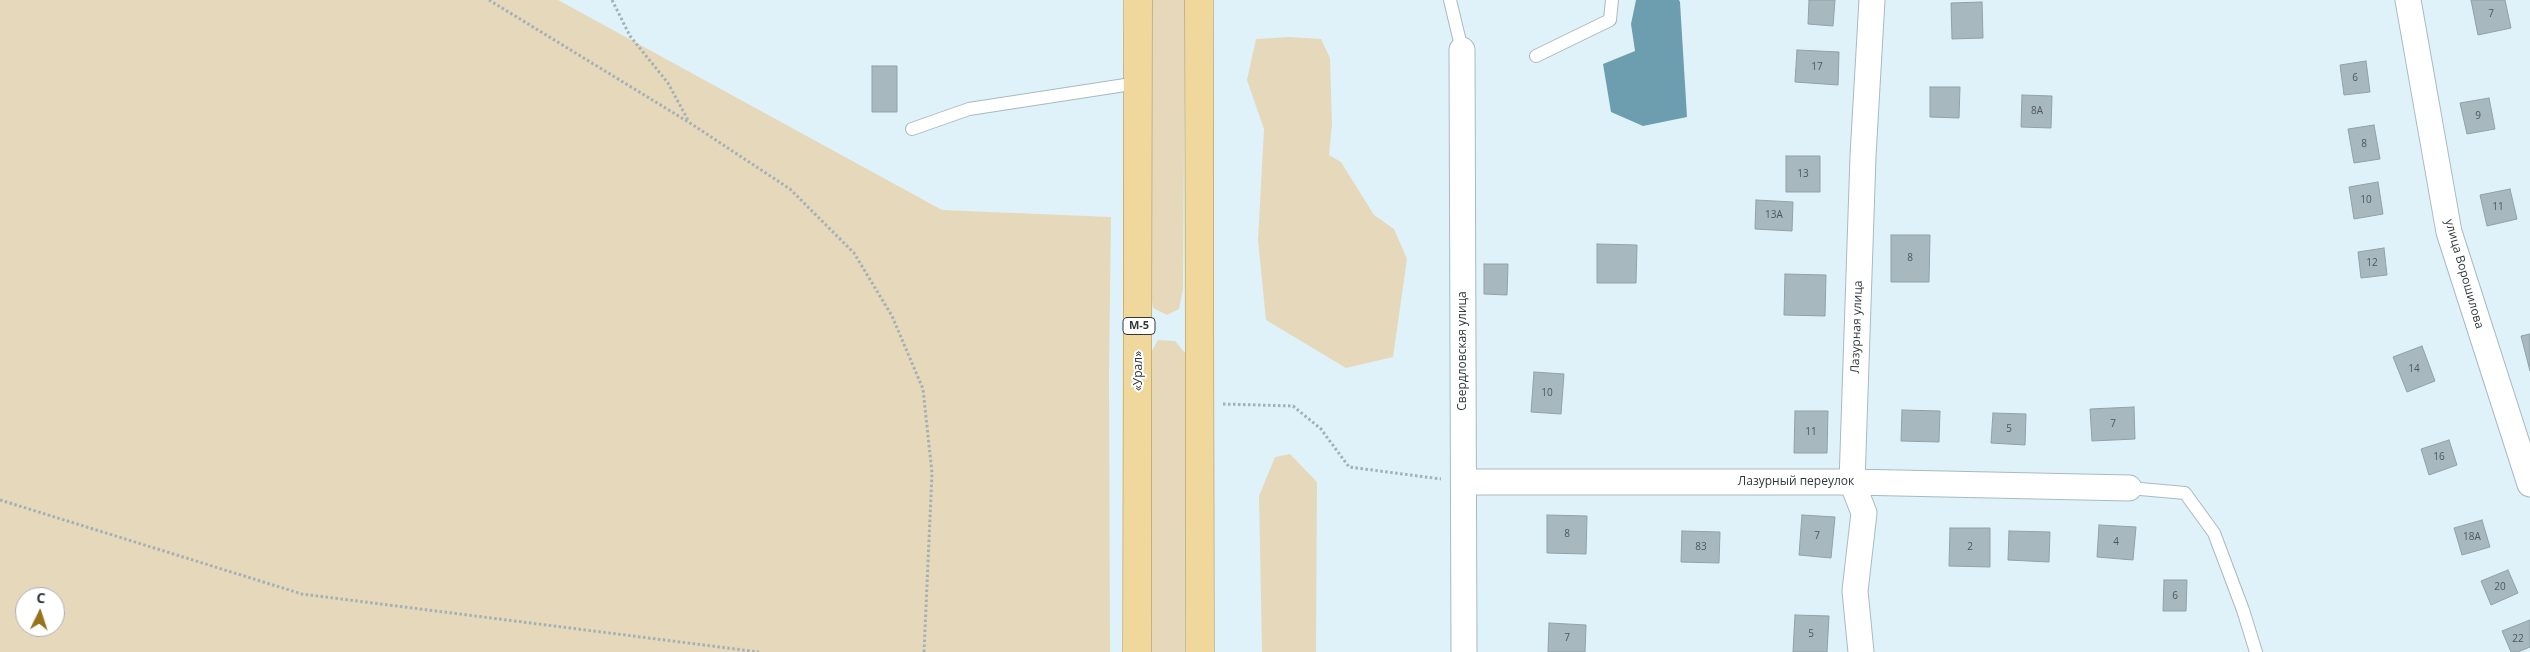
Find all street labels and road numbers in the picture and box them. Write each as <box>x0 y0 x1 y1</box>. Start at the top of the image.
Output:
street label: улица Ворошилова <box>2441 218 2487 330</box>
street label: Лазурная улица <box>1848 280 1866 374</box>
street label: Свердловская улица <box>1456 291 1470 411</box>
road number: М-5 <box>1123 318 1155 334</box>
street label: «Урал» <box>1132 351 1146 391</box>
street label: Лазурный переулок <box>1738 475 1854 489</box>

